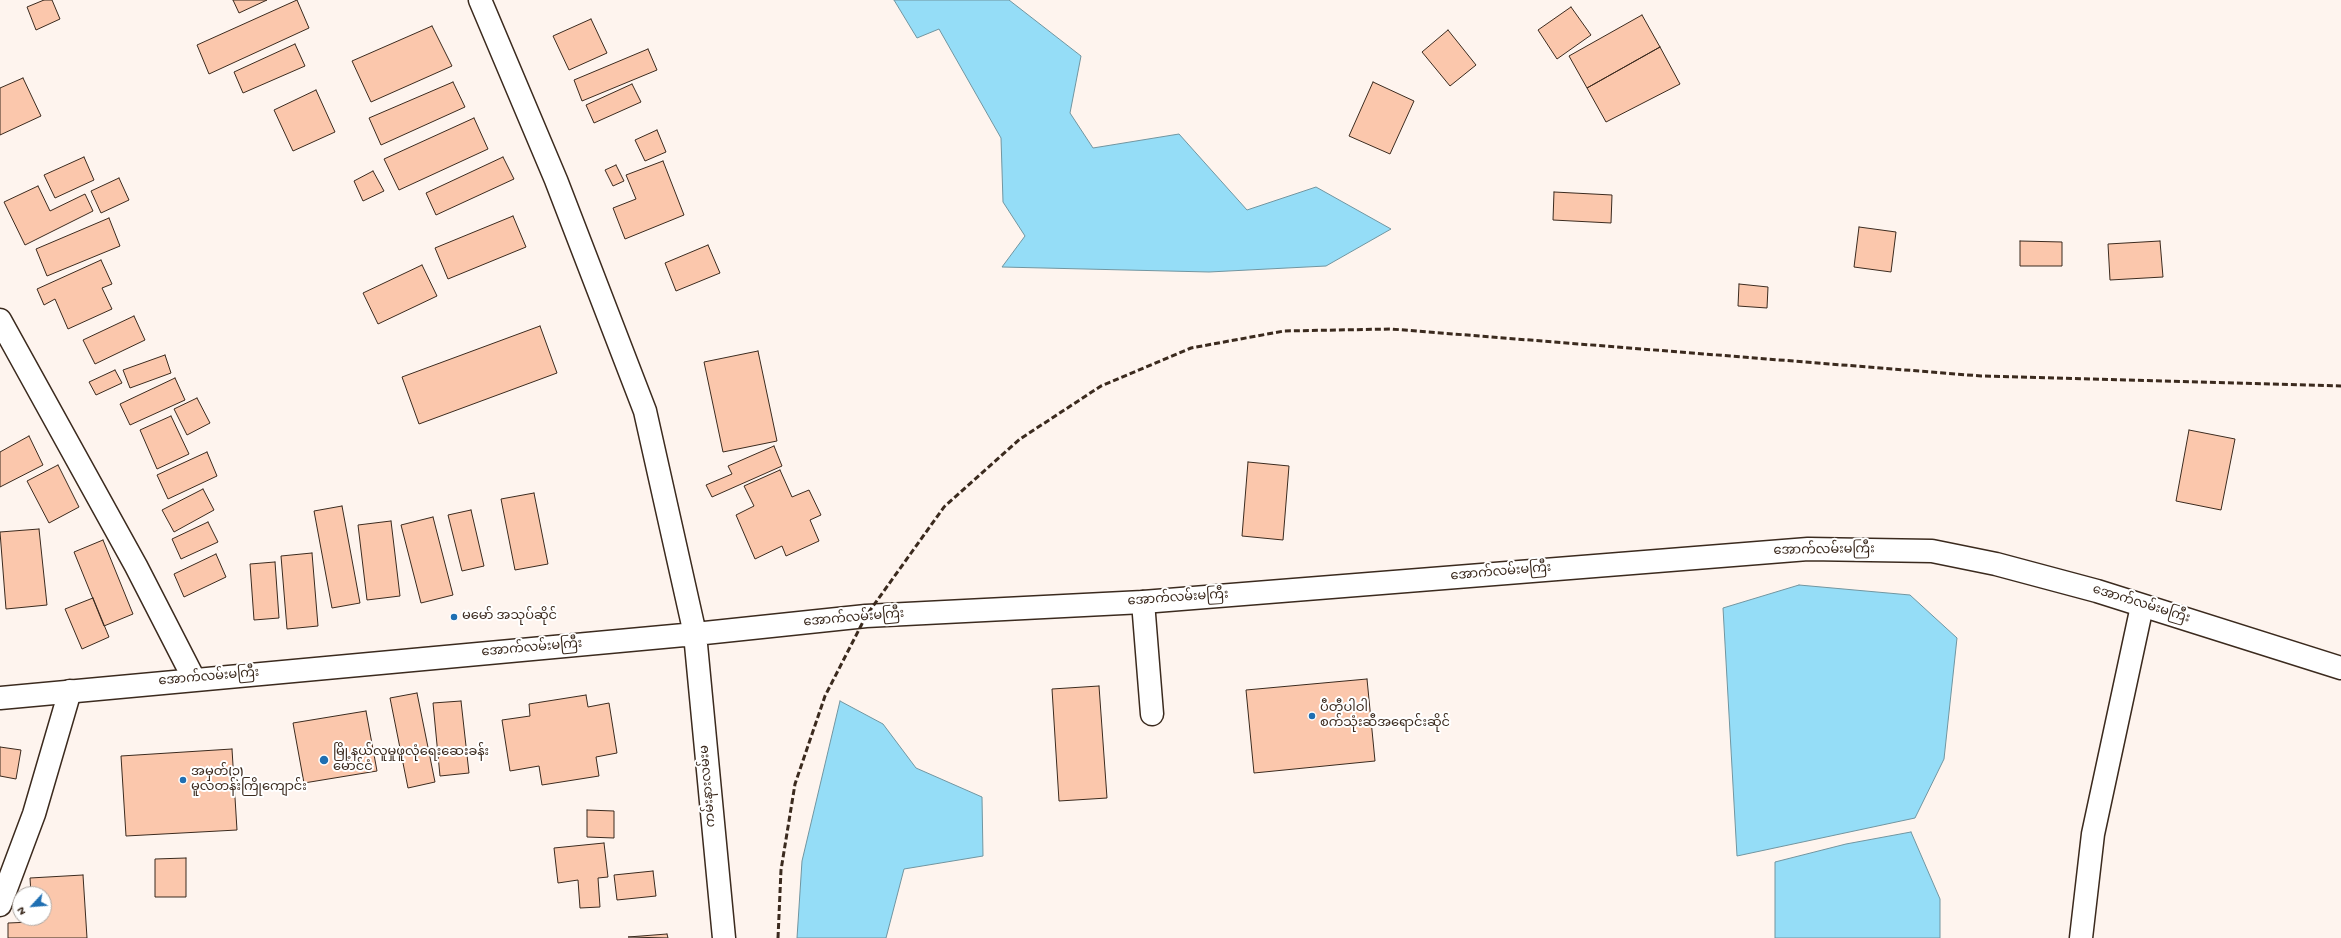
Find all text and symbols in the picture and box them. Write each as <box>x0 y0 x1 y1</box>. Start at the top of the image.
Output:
street label: အောက်လမ်းမကြီး <box>1773 542 1875 560</box>
street label: အောက်လမ်းမကြီး <box>1450 561 1552 585</box>
street label: အောက်လမ်းမကြီး <box>2090 583 2192 627</box>
street label: အောက်လမ်းမကြီး <box>1127 588 1229 610</box>
street label: အောက်လမ်းမကြီး <box>803 607 905 631</box>
place label: မမော် အသုပ်ဆိုင် <box>462 609 557 625</box>
marker: မမော် အသုပ်ဆိုင် <box>449 612 459 622</box>
street label: အောက်လမ်းမကြီး <box>481 637 583 661</box>
street label: အောက်လမ်းမကြီး <box>158 666 260 690</box>
place label: ပီတီပါဝါ စက်သုံးဆီအရောင်းဆိုင် <box>1320 701 1450 732</box>
marker: ပီတီပါဝါ စက်သုံးဆီအရောင်းဆိုင် <box>1307 711 1317 721</box>
street label: ကမ်းနားလမ်းမ <box>698 744 720 828</box>
place label: မြို့နယ်လူမှုဖူလုံရေးဆေးခန်း မောင်ငံ <box>333 745 489 776</box>
marker: မြို့နယ်လူမှုဖူလုံရေးဆေးခန်း မောင်ငံ <box>318 754 330 766</box>
place label: အမှတ်(၃) မူလတန်းကြိုကျောင်း <box>191 765 307 796</box>
marker: အမှတ်(၃) မူလတန်းကြိုကျောင်း <box>178 775 188 785</box>
north arrow <box>12 886 52 926</box>
text: N <box>15 905 29 917</box>

